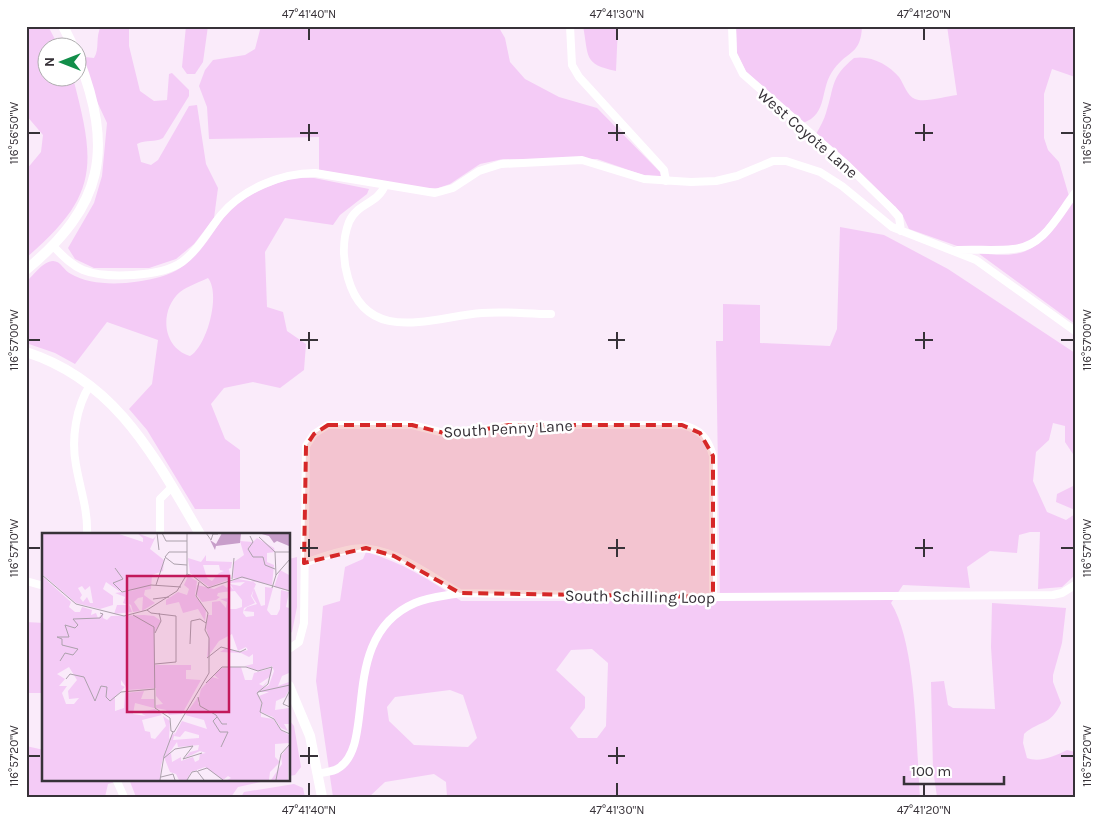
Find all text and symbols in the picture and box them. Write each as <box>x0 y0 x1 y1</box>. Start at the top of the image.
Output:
text: 47°41'40"N <box>282 7 336 21</box>
text: 47°41'30"N <box>590 7 644 21</box>
text: 47°41'20"N <box>897 7 951 21</box>
north arrow <box>38 38 88 88</box>
text: N <box>41 57 58 67</box>
street label: West Coyote Lane <box>753 84 862 182</box>
text: 116°56'50"W <box>7 102 21 164</box>
text: 116°56'50"W <box>1080 102 1094 164</box>
text: 116°57'00"W <box>7 309 21 371</box>
text: 116°57'00"W <box>1080 309 1094 371</box>
street label: South Penny Lane <box>443 416 573 441</box>
text: 116°57'10"W <box>7 519 21 577</box>
text: 116°57'10"W <box>1080 519 1094 577</box>
inset map <box>42 533 290 780</box>
street label: South Schilling Loop <box>565 586 715 607</box>
text: 116°57'20"W <box>7 725 21 787</box>
text: 116°57'20"W <box>1080 725 1094 787</box>
scale bar <box>904 753 1004 785</box>
text: 100 m <box>911 762 951 780</box>
text: 47°41'40"N <box>282 803 336 817</box>
text: 47°41'30"N <box>590 803 644 817</box>
text: 47°41'20"N <box>897 803 951 817</box>

